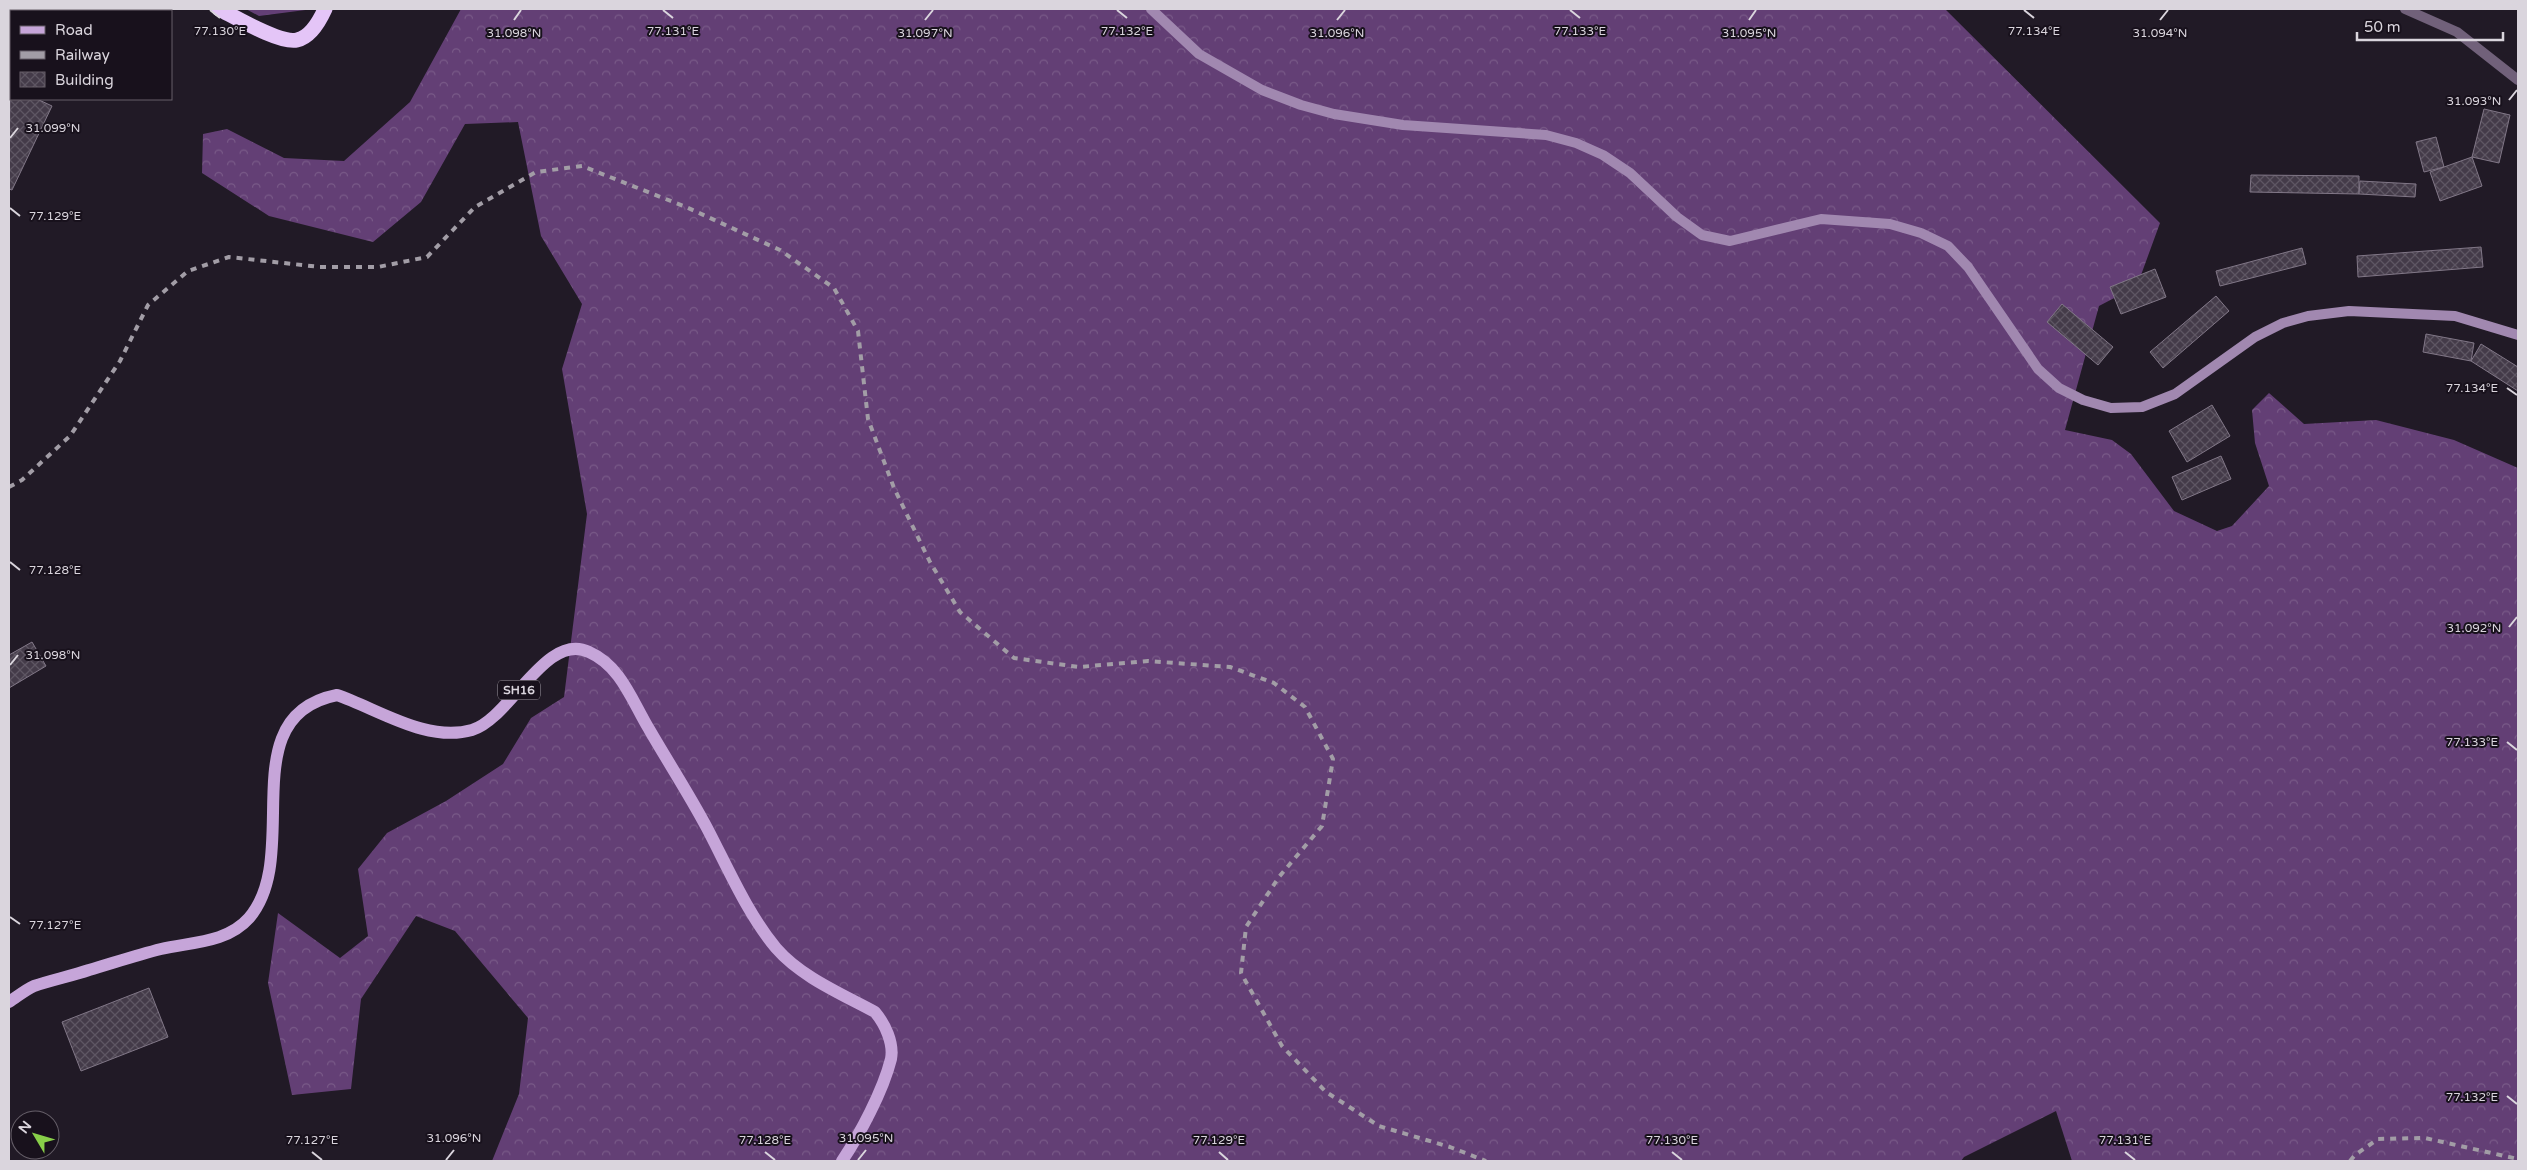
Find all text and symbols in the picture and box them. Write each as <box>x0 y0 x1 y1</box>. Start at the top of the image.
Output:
legend <box>10 10 172 100</box>
scale bar <box>2357 10 2503 42</box>
text: 50 m <box>2364 18 2401 36</box>
text: Road <box>55 21 93 39</box>
text: 77.130°E <box>194 24 247 38</box>
text: 77.131°E <box>647 24 700 38</box>
text: 77.132°E <box>1101 24 1154 38</box>
text: 77.133°E <box>1554 24 1607 38</box>
text: 77.134°E <box>2008 24 2061 38</box>
text: 31.098°N <box>487 26 541 40</box>
text: 31.097°N <box>897 26 953 40</box>
text: 31.096°N <box>1310 26 1364 40</box>
text: 31.095°N <box>1722 26 1776 40</box>
text: 31.094°N <box>2133 26 2187 40</box>
text: Railway <box>55 46 110 64</box>
text: Building <box>55 71 114 89</box>
text: 31.093°N <box>2447 94 2501 108</box>
text: 31.099°N <box>26 121 80 135</box>
text: 77.129°E <box>29 209 82 223</box>
text: 77.134°E <box>2446 381 2499 395</box>
text: 77.128°E <box>29 563 82 577</box>
text: 31.092°N <box>2447 621 2501 635</box>
text: 31.098°N <box>26 648 80 662</box>
road number: SH16 <box>498 680 540 700</box>
text: 77.133°E <box>2446 735 2499 749</box>
text: 77.127°E <box>29 918 82 932</box>
text: 77.132°E <box>2446 1090 2499 1104</box>
north arrow <box>10 1110 60 1160</box>
text: N <box>15 1118 35 1137</box>
text: 31.096°N <box>427 1131 481 1145</box>
text: 31.095°N <box>839 1131 893 1145</box>
text: 77.127°E <box>286 1133 339 1147</box>
text: 77.128°E <box>739 1133 792 1147</box>
text: 77.129°E <box>1193 1133 1246 1147</box>
text: 77.130°E <box>1646 1133 1699 1147</box>
text: 77.131°E <box>2099 1133 2152 1147</box>

